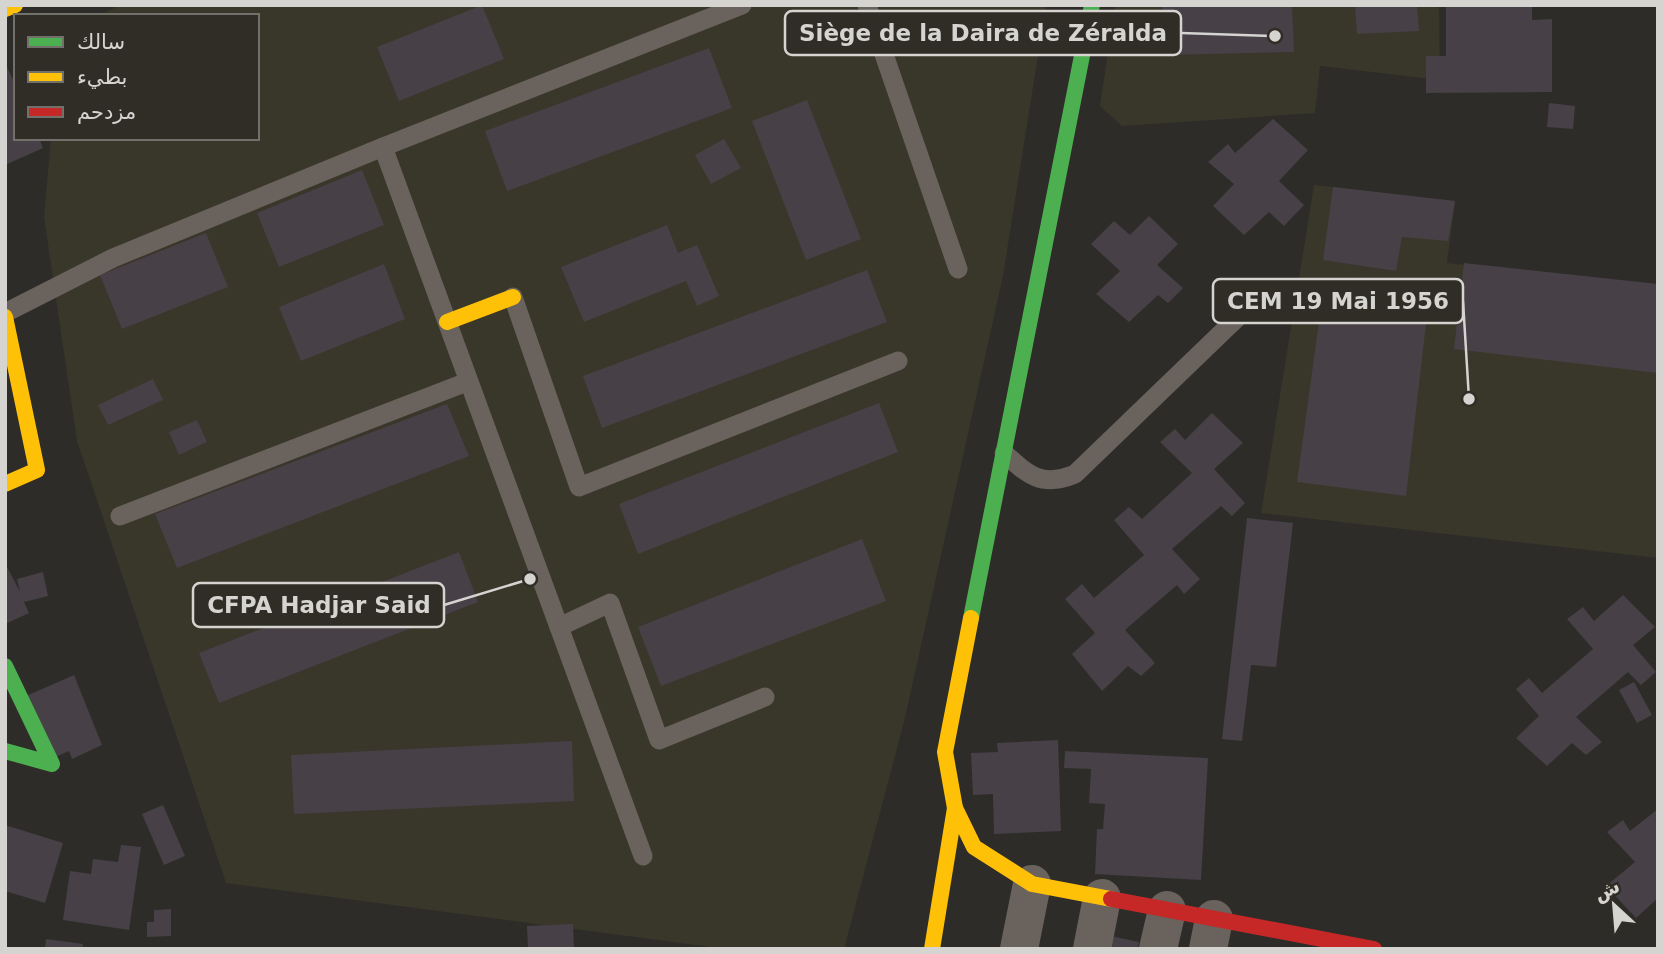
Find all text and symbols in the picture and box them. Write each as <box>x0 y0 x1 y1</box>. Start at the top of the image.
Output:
callout: Siège de la Daira de Zéralda <box>785 11 1181 55</box>
legend <box>14 14 259 140</box>
text: Siège de la Daira de Zéralda <box>799 20 1167 46</box>
text: سالك <box>77 30 125 54</box>
text: بطيء <box>77 65 127 89</box>
text: مزدحم <box>77 100 136 125</box>
callout: CEM 19 Mai 1956 <box>1213 279 1463 323</box>
text: CEM 19 Mai 1956 <box>1227 288 1449 314</box>
callout: CFPA Hadjar Said <box>193 583 444 627</box>
text: CFPA Hadjar Said <box>207 592 431 618</box>
north arrow <box>1579 870 1649 940</box>
text: ش <box>1590 874 1624 906</box>

